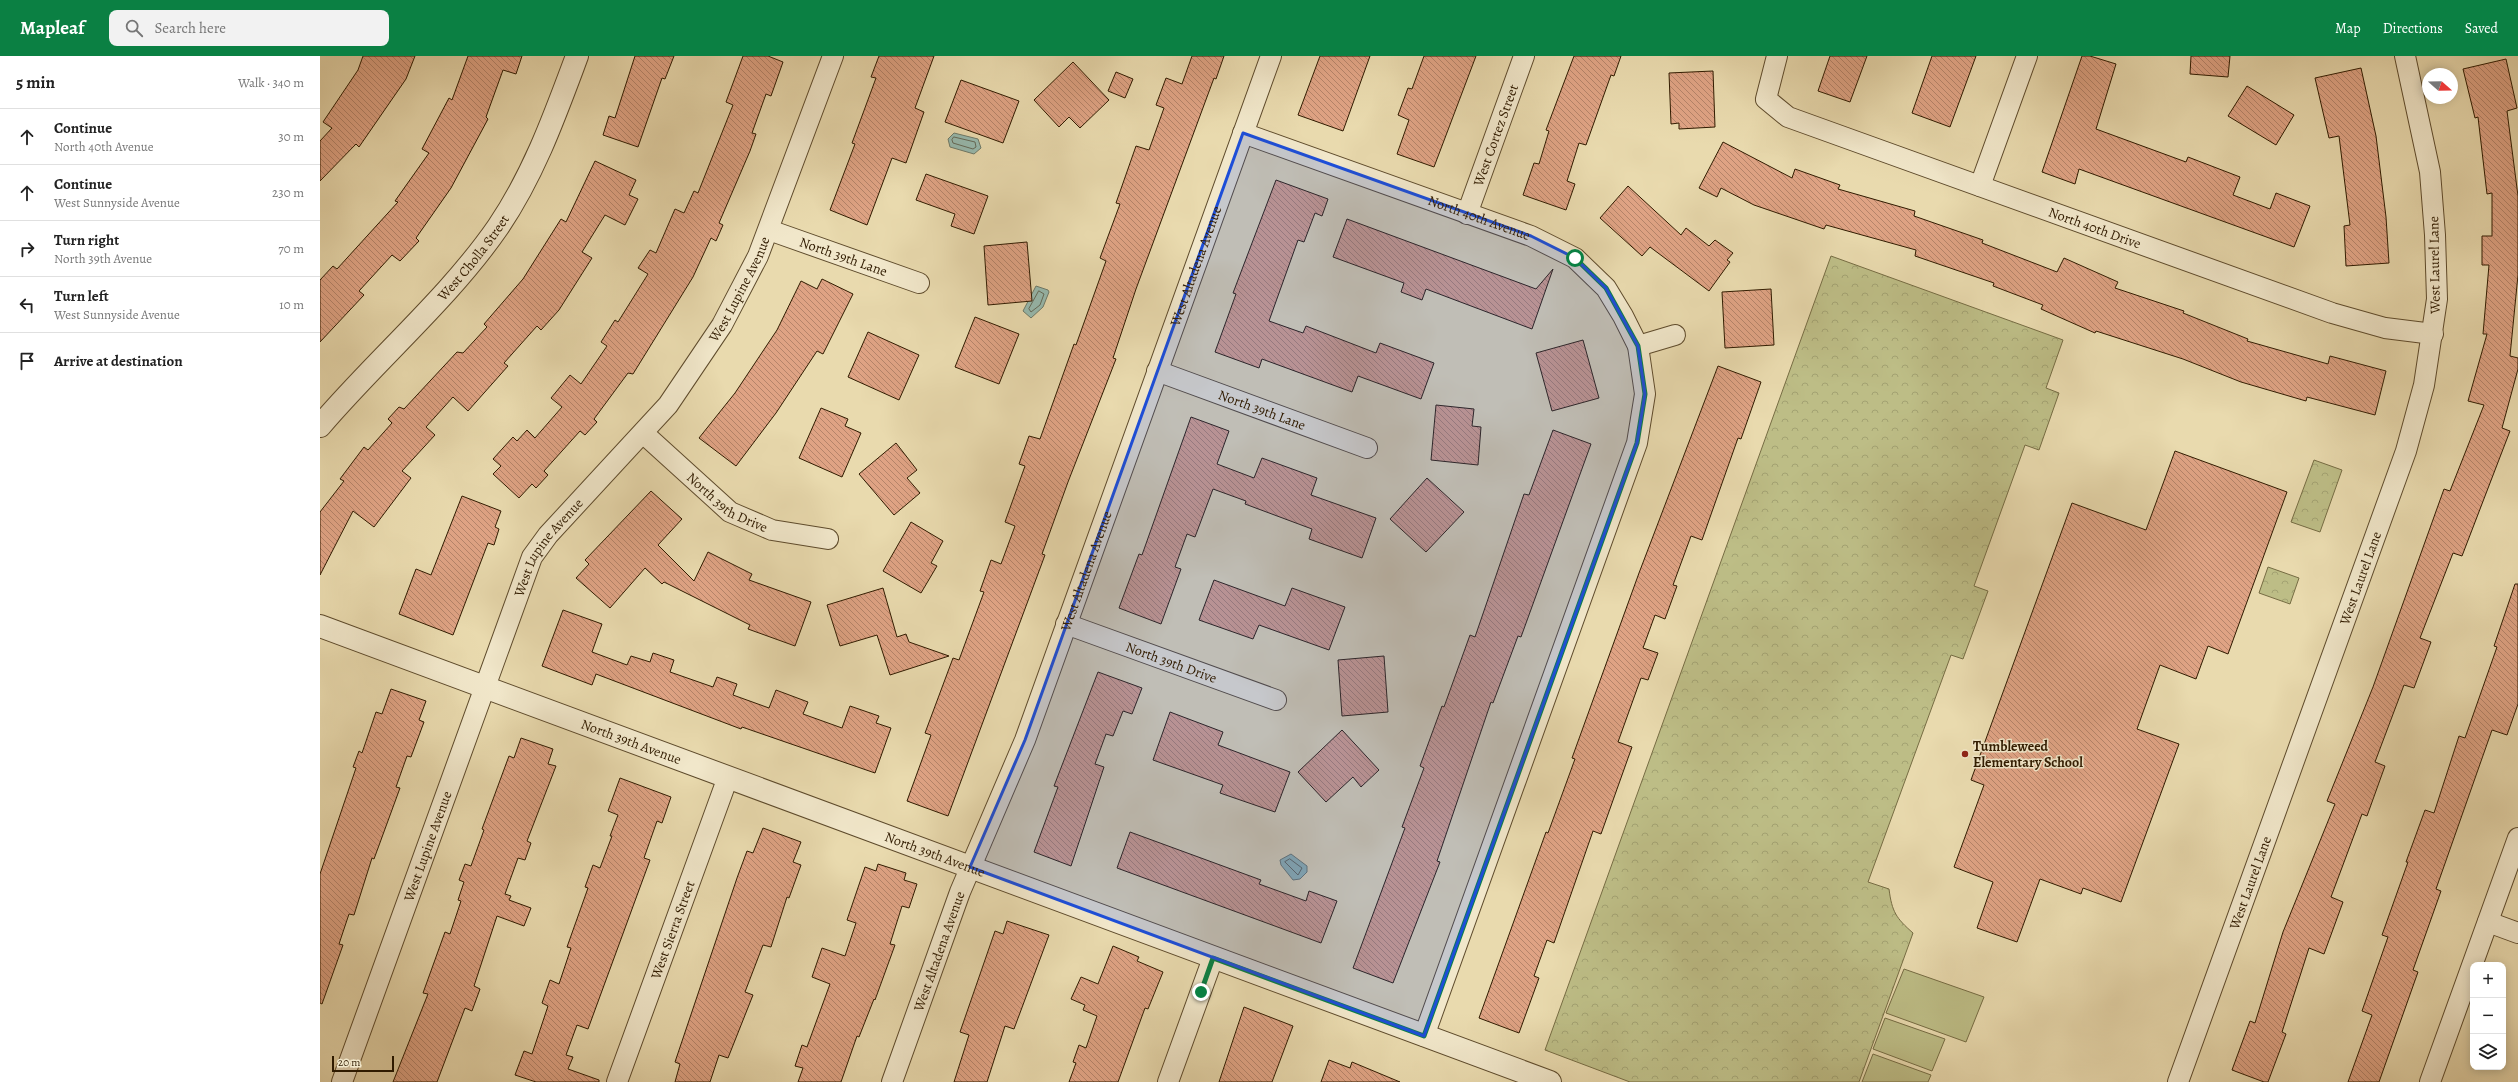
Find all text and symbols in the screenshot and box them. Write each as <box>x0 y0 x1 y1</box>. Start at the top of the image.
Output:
search box <box>109 10 389 46</box>
text: Mapleaf <box>20 15 85 41</box>
icon: search <box>123 17 145 39</box>
text: Search here <box>155 18 226 38</box>
text: Map <box>2335 19 2361 38</box>
text: Directions <box>2383 19 2443 38</box>
text: Saved <box>2465 19 2498 38</box>
north arrow <box>2422 68 2458 104</box>
text: 5 min <box>16 71 55 94</box>
text: Walk · 340 m <box>238 74 304 91</box>
street label: West Cortez Street <box>1469 81 1523 190</box>
text: Continue <box>54 118 112 138</box>
icon: ahead <box>16 126 38 148</box>
text: 30 m <box>278 128 304 145</box>
text: North 40th Avenue <box>54 138 154 155</box>
text: Continue <box>54 174 112 194</box>
icon: ahead <box>16 182 38 204</box>
text: 230 m <box>272 184 304 201</box>
street label: North 40th Avenue <box>1425 191 1533 245</box>
text: West Sunnyside Avenue <box>54 194 180 211</box>
street label: West Altadena Avenue <box>1165 203 1226 330</box>
street label: North 40th Drive <box>2046 203 2144 253</box>
street label: West Cholla Street <box>433 211 514 306</box>
street label: West Laurel Lane <box>2424 216 2445 315</box>
text: Turn right <box>54 230 119 250</box>
street label: North 39th Lane <box>797 233 890 281</box>
street label: West Lupine Avenue <box>704 234 774 346</box>
icon: right <box>16 238 38 260</box>
text: 70 m <box>278 240 304 257</box>
route start <box>1566 249 1584 267</box>
text: North 39th Avenue <box>54 250 152 267</box>
text: Turn left <box>54 286 109 306</box>
icon: left <box>16 294 38 316</box>
text: 10 m <box>279 296 304 313</box>
text: West Sunnyside Avenue <box>54 306 180 323</box>
icon: arrive <box>16 350 38 372</box>
text: Arrive at destination <box>54 351 183 371</box>
street label: North 39th Lane <box>1216 385 1308 435</box>
street label: North 39th Drive <box>682 468 771 537</box>
street label: West Lupine Avenue <box>509 494 588 600</box>
street label: West Altadena Avenue <box>1056 508 1117 635</box>
street label: West Laurel Lane <box>2335 529 2386 628</box>
street label: North 39th Drive <box>1123 637 1219 688</box>
street label: North 39th Avenue <box>578 715 684 769</box>
place label: Tumbleweed Elementary School <box>1973 737 2083 772</box>
marker: Tumbleweed Elementary School <box>1960 749 1970 759</box>
street label: West Lupine Avenue <box>399 788 457 905</box>
street label: North 39th Avenue <box>882 827 988 882</box>
street label: West Laurel Lane <box>2225 834 2276 933</box>
street label: West Sierra Street <box>646 878 700 983</box>
street label: West Altadena Avenue <box>909 889 970 1015</box>
map controls <box>2470 962 2506 1070</box>
button: + <box>2470 962 2506 998</box>
route end <box>1192 983 1210 1001</box>
button: − <box>2470 998 2506 1034</box>
button: layers <box>2470 1034 2506 1070</box>
scale bar <box>332 1054 394 1073</box>
text: 20 m <box>338 1055 360 1070</box>

